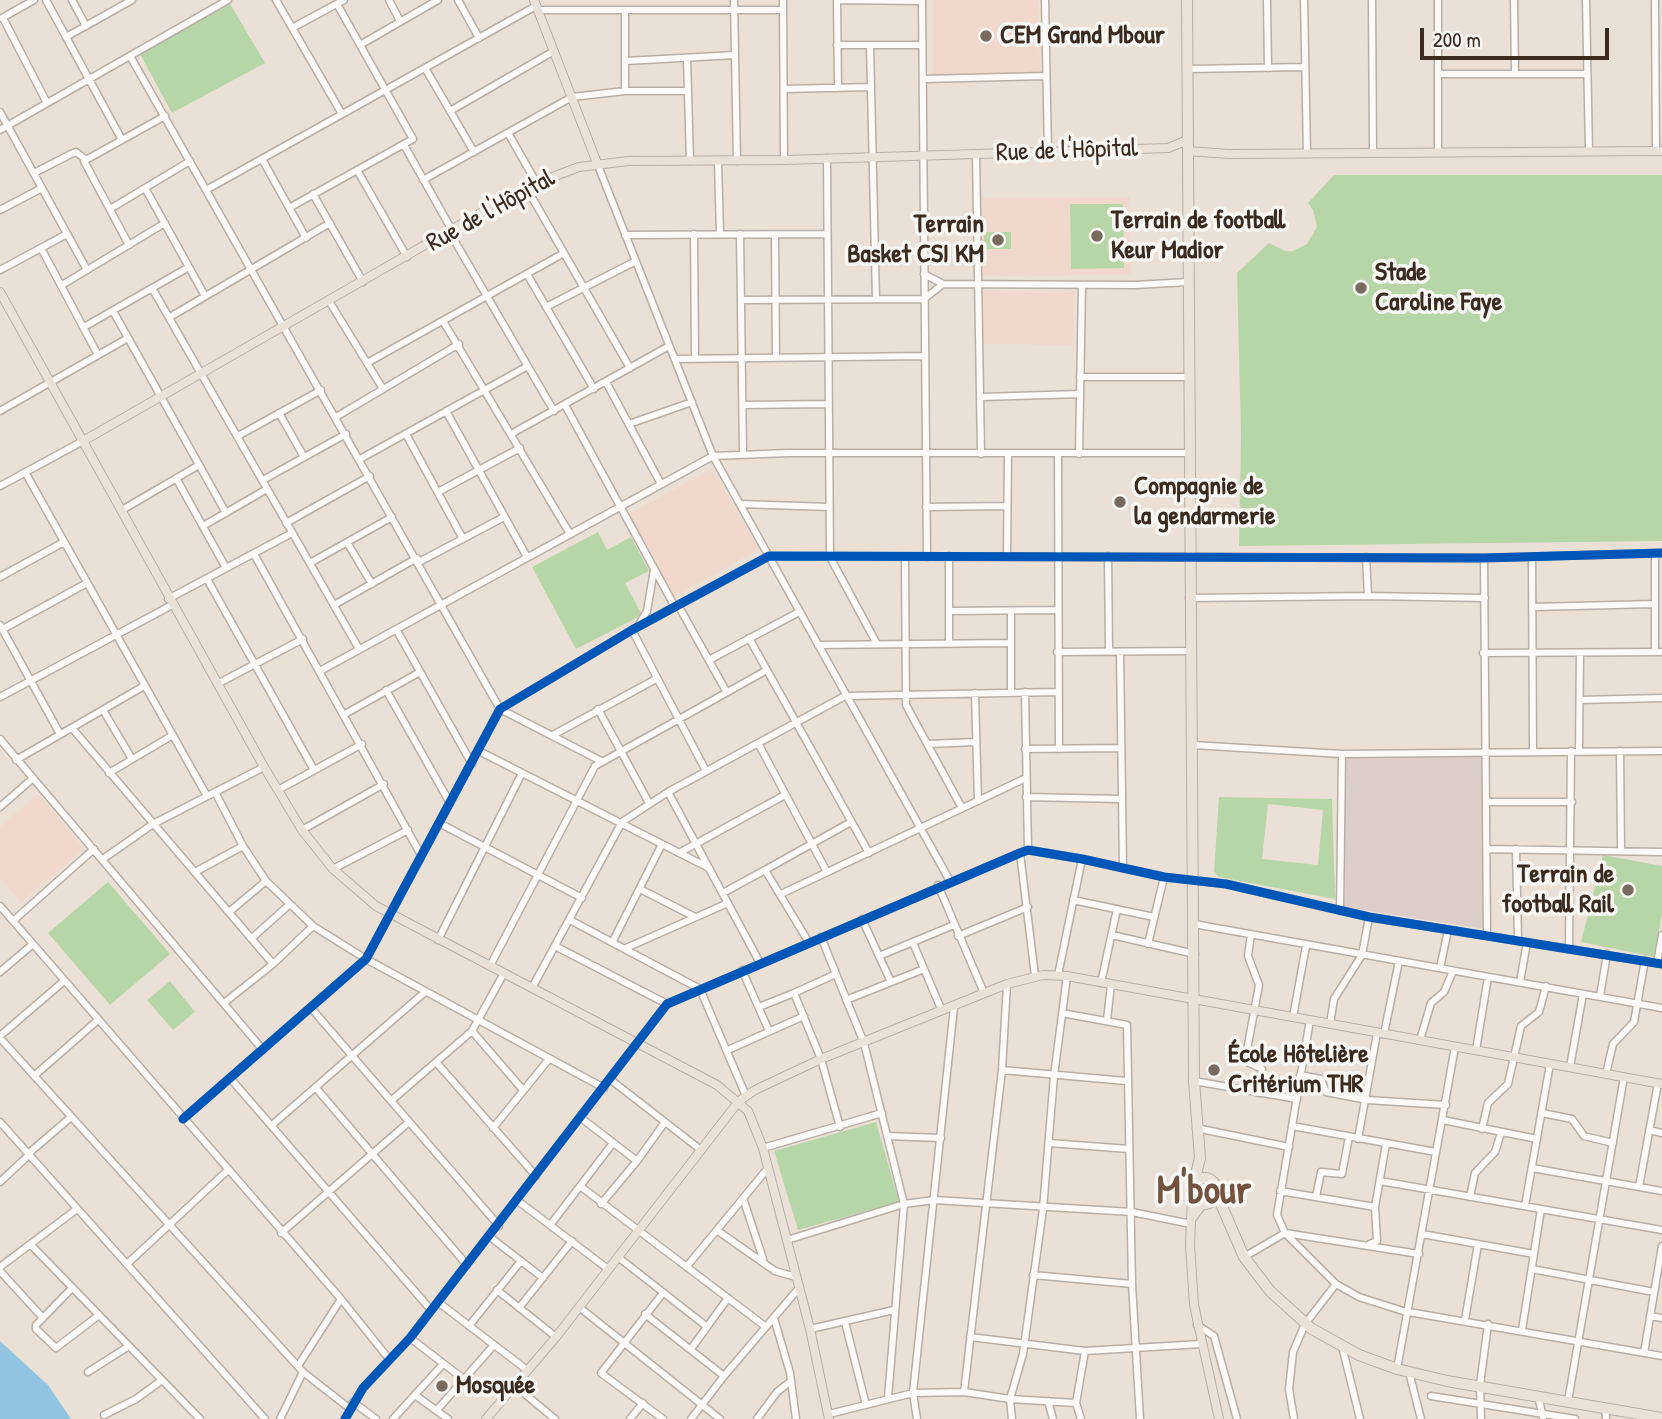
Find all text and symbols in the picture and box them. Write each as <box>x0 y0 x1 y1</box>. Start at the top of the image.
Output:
scale bar <box>1424 14 1613 58</box>
place label: CEM Grand Mbour <box>1000 20 1165 52</box>
text: 200 m <box>1433 25 1481 54</box>
marker: CEM Grand Mbour <box>978 28 994 44</box>
street label: Rue de l'Hôpital <box>996 133 1138 169</box>
street label: Rue de l'Hôpital <box>421 163 561 259</box>
place label: Terrain de football Keur Madior <box>1111 205 1285 266</box>
place label: Terrain Basket CSI KM <box>847 209 984 270</box>
marker: Terrain de football Keur Madior <box>1089 228 1105 244</box>
marker: Terrain Basket CSI KM <box>990 232 1006 248</box>
place label: Stade Caroline Faye <box>1375 257 1502 318</box>
marker: Stade Caroline Faye <box>1353 280 1369 296</box>
place label: Compagnie de la gendarmerie <box>1134 471 1275 532</box>
marker: Compagnie de la gendarmerie <box>1112 494 1128 510</box>
place label: Terrain de football Rail <box>1502 859 1614 920</box>
marker: Terrain de football Rail <box>1620 882 1636 898</box>
place label: École Hôtelière Critérium THR <box>1228 1039 1369 1100</box>
marker: École Hôtelière Critérium THR <box>1206 1062 1222 1078</box>
district label: M'bour <box>1157 1168 1251 1216</box>
place label: Mosquée <box>456 1370 535 1402</box>
marker: Mosquée <box>434 1378 450 1394</box>

